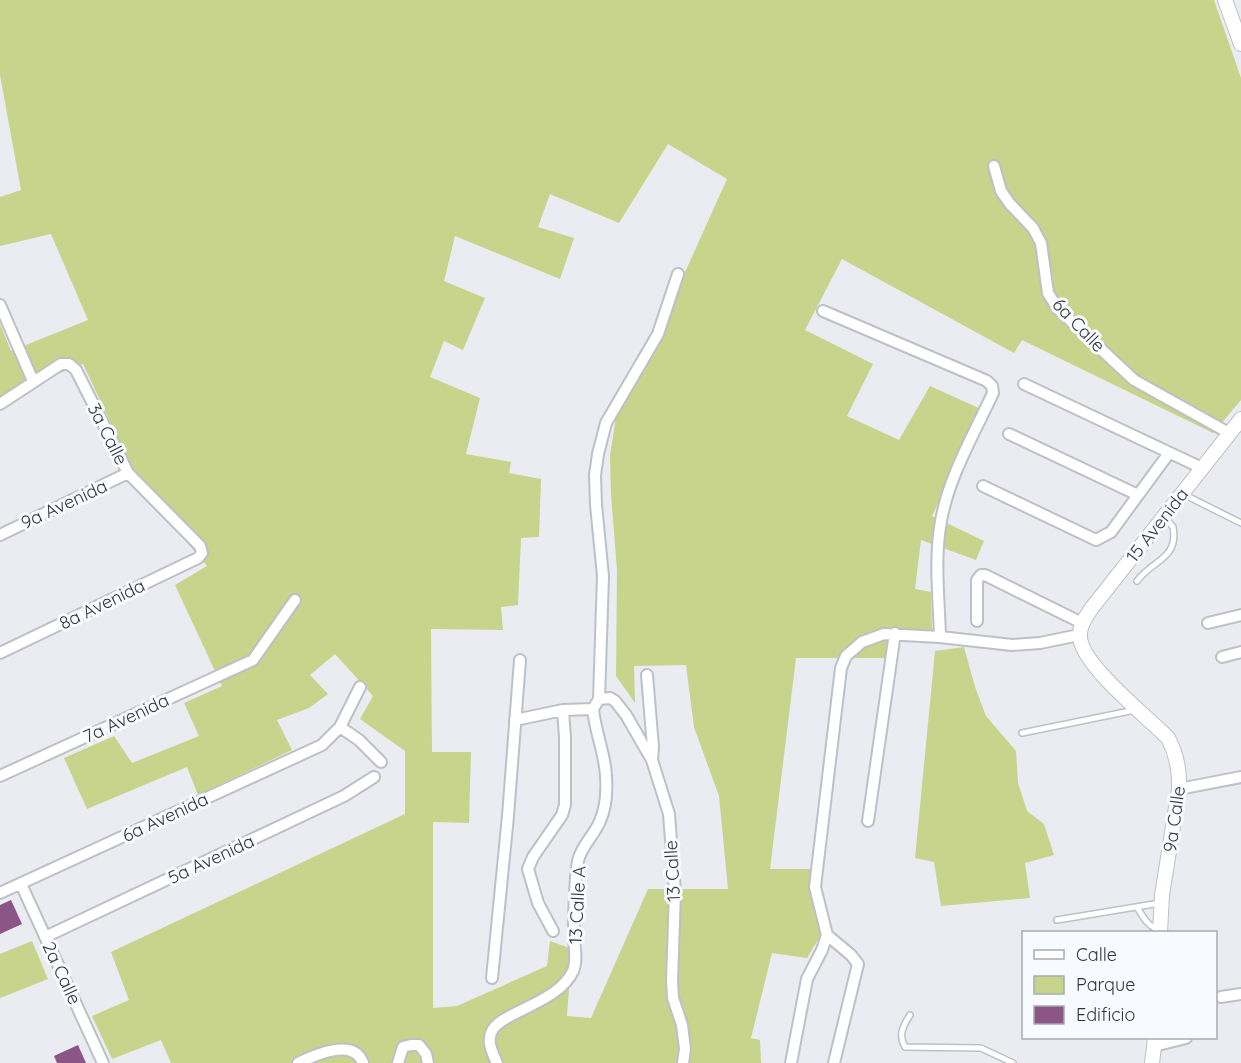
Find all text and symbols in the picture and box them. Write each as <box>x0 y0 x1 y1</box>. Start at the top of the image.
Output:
street label: 6a Calle <box>1048 293 1110 357</box>
street label: 3a Calle <box>83 399 133 469</box>
street label: 9a Avenida <box>17 474 111 534</box>
street label: 15 Avenida <box>1121 483 1193 567</box>
street label: 8a Avenida <box>55 573 149 635</box>
street label: 7a Avenida <box>80 688 172 748</box>
street label: 9a Calle <box>1158 784 1190 854</box>
street label: 6a Avenida <box>118 787 212 847</box>
street label: 5a Avenida <box>164 829 258 889</box>
street label: 13 Calle <box>659 839 685 903</box>
street label: 13 Calle A <box>563 865 591 945</box>
legend <box>1022 931 1217 1039</box>
street label: 2a Calle <box>37 938 87 1008</box>
text: Calle <box>1076 943 1117 966</box>
text: Parque <box>1076 973 1135 996</box>
text: Edificio <box>1076 1003 1135 1026</box>

